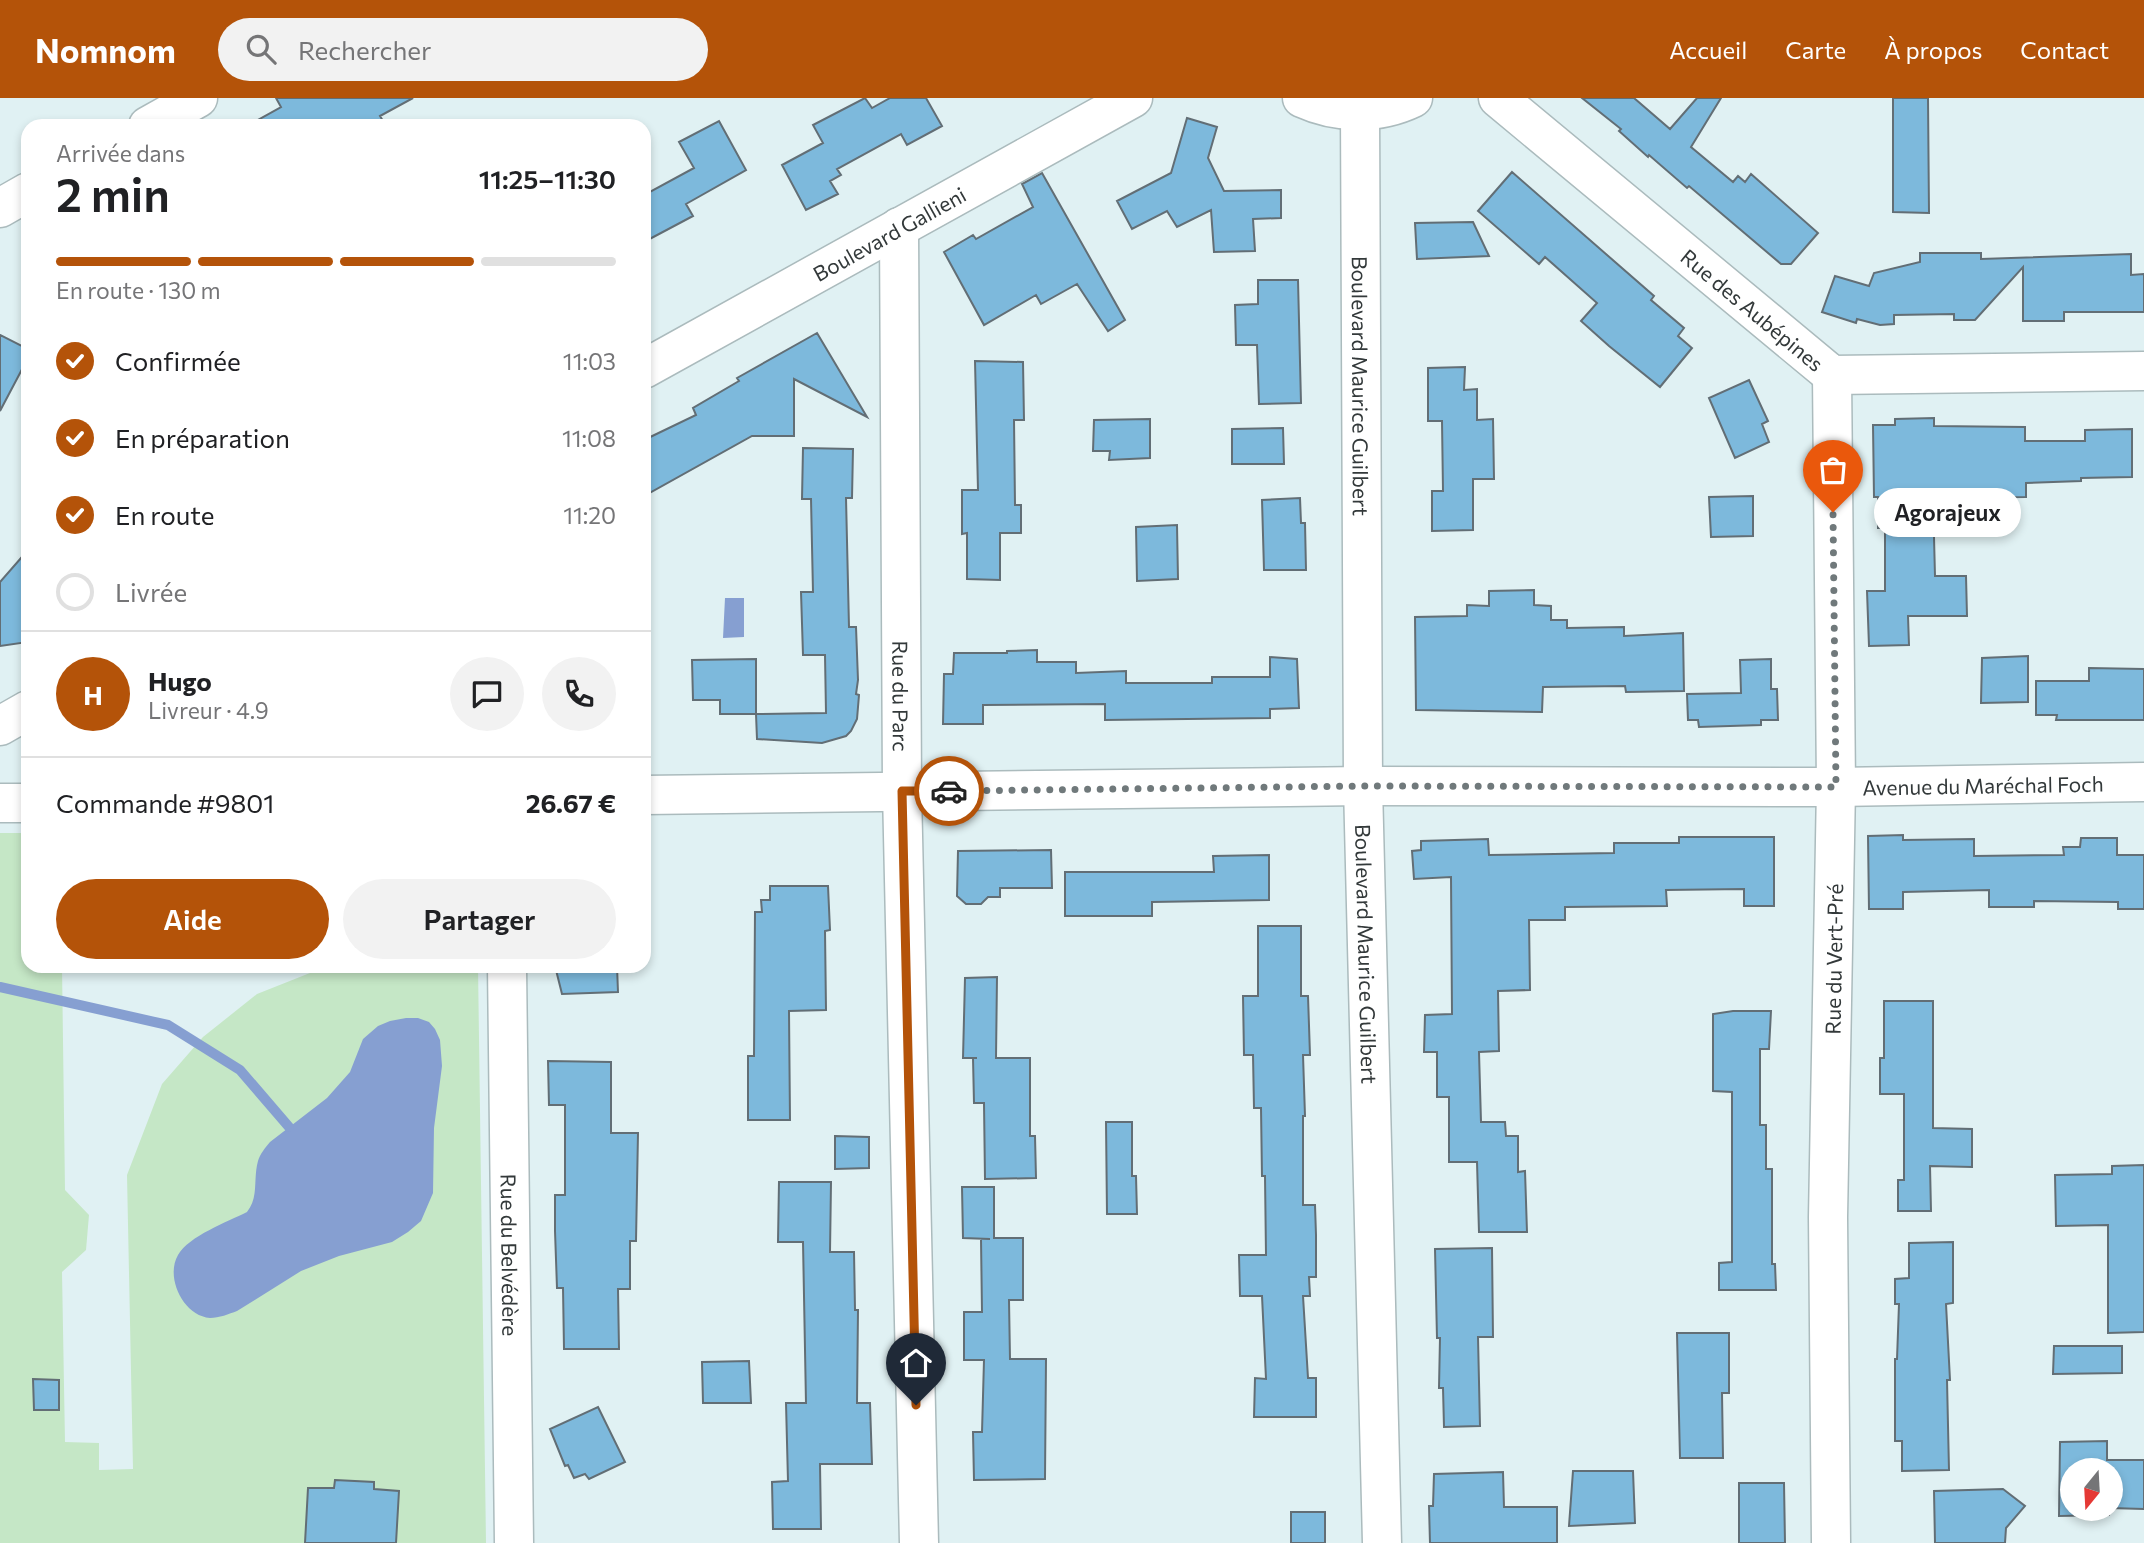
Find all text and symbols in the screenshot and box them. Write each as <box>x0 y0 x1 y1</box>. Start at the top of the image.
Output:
search box <box>218 18 708 81</box>
text: Nomnom <box>35 29 176 70</box>
icon: search <box>242 30 280 68</box>
text: Rechercher <box>298 34 431 65</box>
text: Accueil <box>1669 35 1747 64</box>
text: Carte <box>1785 35 1846 64</box>
text: À propos <box>1884 35 1982 64</box>
text: Contact <box>2020 35 2109 64</box>
text: Arrivée dans <box>56 139 185 167</box>
text: 11:25–11:30 <box>479 163 616 194</box>
text: 2 min <box>56 165 170 221</box>
street label: Boulevard Gallieni <box>808 181 970 286</box>
street label: Rue des Aubépines <box>1676 243 1829 376</box>
street label: Boulevard Maurice Guilbert <box>1348 256 1374 516</box>
text: En route · 130 m <box>56 276 221 304</box>
icon: check <box>56 342 94 380</box>
text: Confirmée <box>115 345 241 376</box>
text: 11:03 <box>563 347 616 375</box>
icon: check <box>56 419 94 457</box>
text: En préparation <box>115 422 290 453</box>
text: 11:08 <box>562 424 616 452</box>
pin <box>1803 440 1863 512</box>
icon: bag <box>1814 451 1852 489</box>
callout: Agorajeux <box>1875 488 2022 536</box>
icon: check <box>56 496 94 534</box>
text: Agorajeux <box>1894 498 2001 526</box>
text: En route <box>115 499 215 530</box>
text: 11:20 <box>563 501 616 529</box>
text: Livrée <box>115 576 187 607</box>
street label: Rue du Parc <box>889 640 914 752</box>
button: chat <box>450 657 524 731</box>
button: phone <box>542 657 616 731</box>
text: Hugo <box>148 665 212 696</box>
text: H <box>83 679 103 710</box>
text: Livreur · 4.9 <box>148 696 269 724</box>
courier <box>914 756 984 826</box>
street label: Avenue du Maréchal Foch <box>1862 770 2104 799</box>
icon: car <box>930 772 968 810</box>
text: Commande #9801 <box>56 787 274 818</box>
text: 26.67 € <box>526 787 616 818</box>
street label: Boulevard Maurice Guilbert <box>1351 824 1383 1084</box>
button: Aide <box>56 879 329 959</box>
button: Partager <box>343 879 616 959</box>
street label: Rue du Vert-Pré <box>1819 883 1847 1035</box>
street label: Rue du Belvédère <box>497 1174 524 1336</box>
pin <box>886 1333 946 1405</box>
icon: home <box>897 1344 935 1382</box>
north arrow <box>2060 1458 2123 1521</box>
map controls <box>2060 1458 2123 1521</box>

